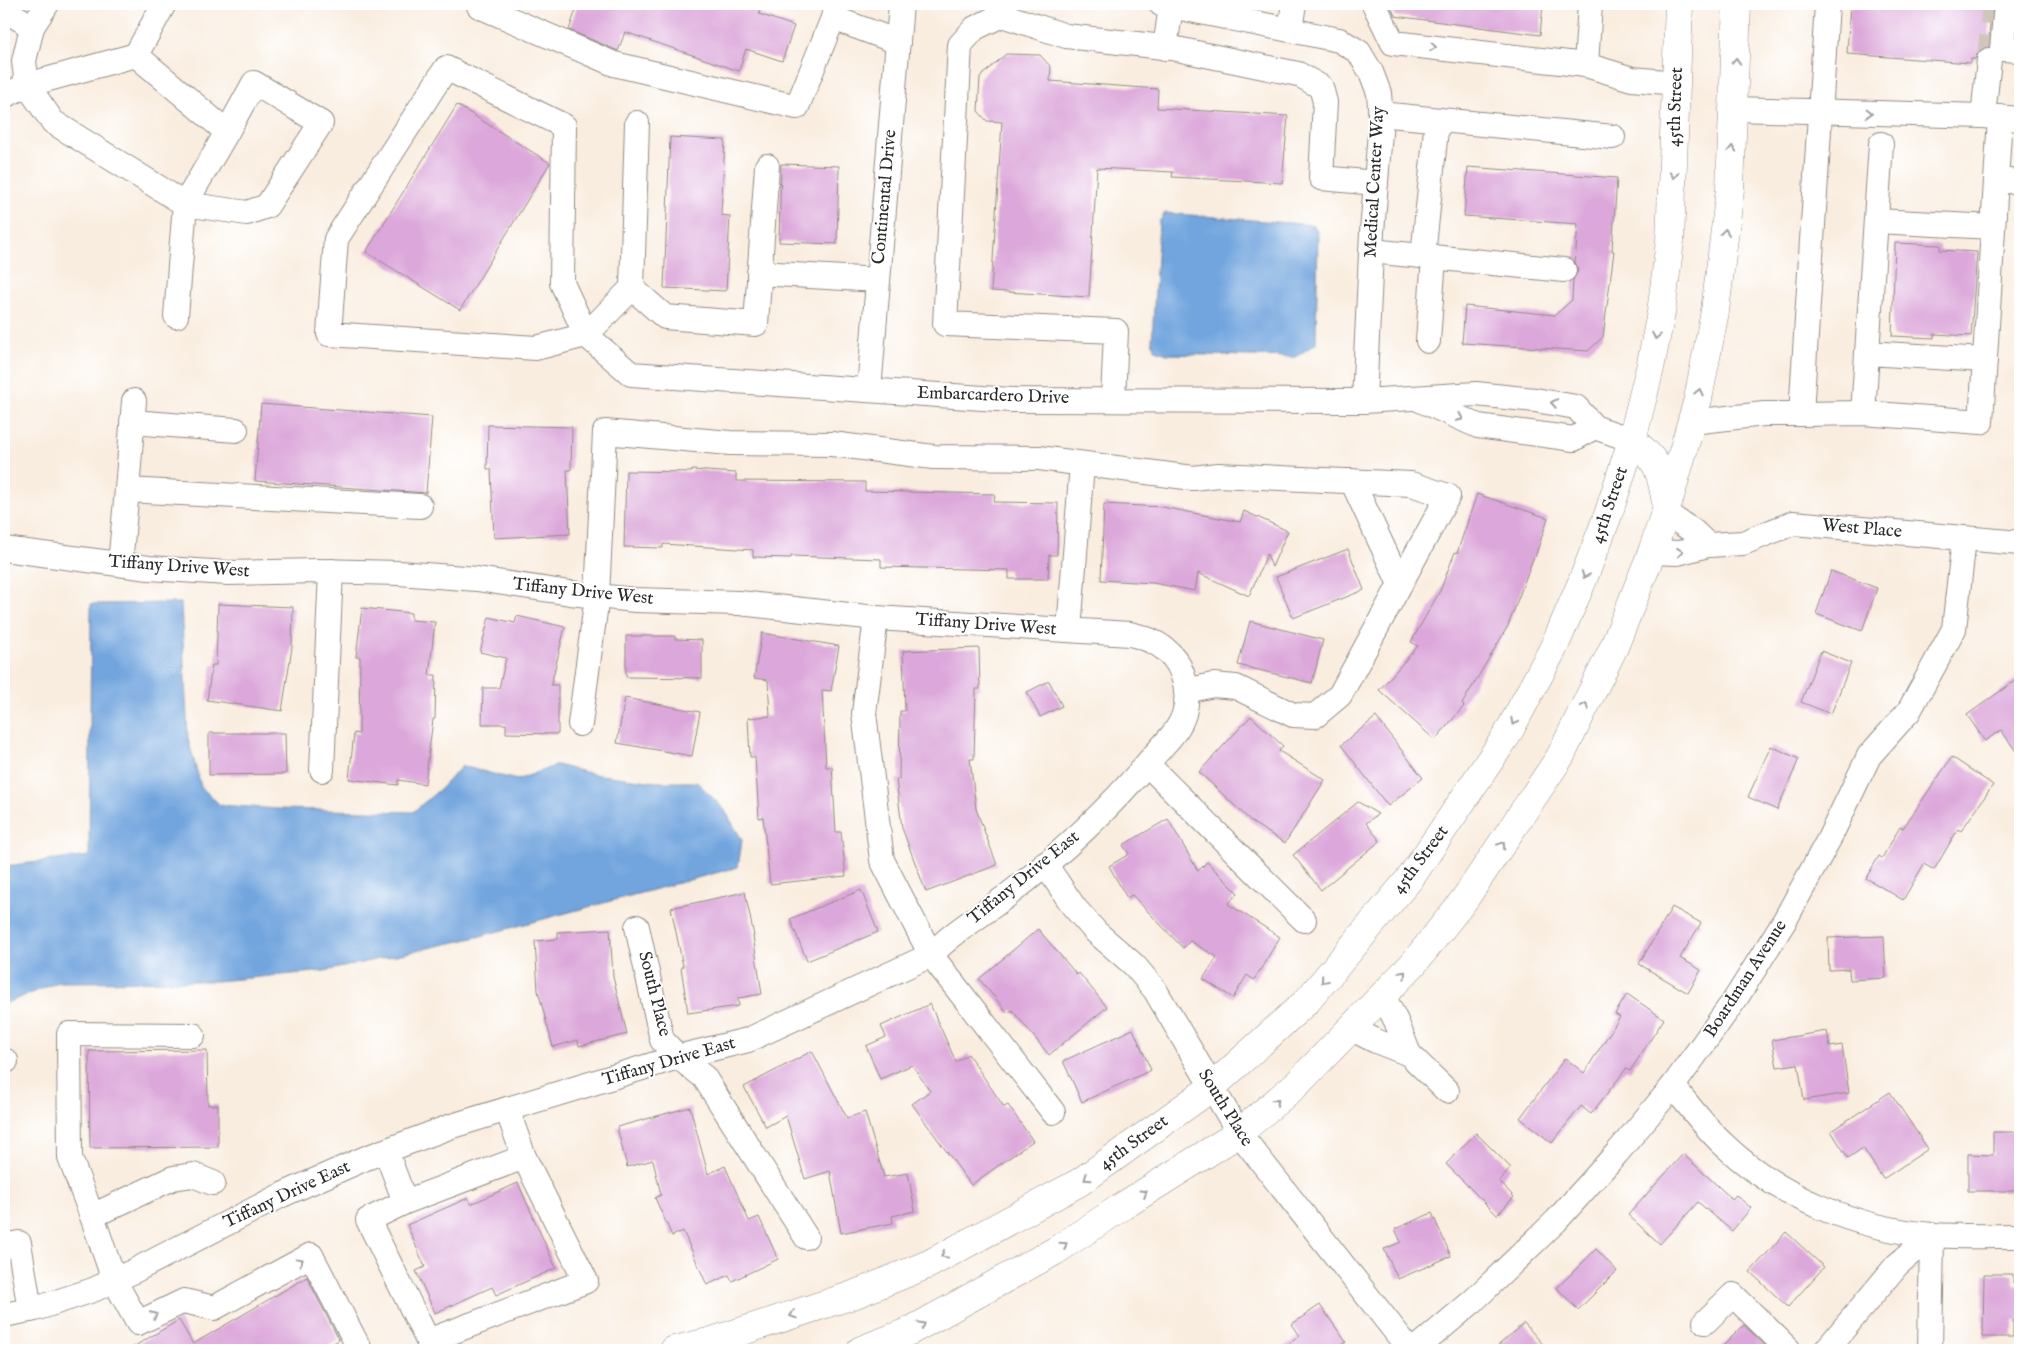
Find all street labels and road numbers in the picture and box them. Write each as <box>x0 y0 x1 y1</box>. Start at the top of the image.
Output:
street label: 45th Street <box>1663 67 1689 147</box>
street label: Medical Center Way <box>1360 105 1390 258</box>
street label: Continental Drive <box>868 129 902 265</box>
street label: Embarcardero Drive <box>916 382 1070 410</box>
street label: 45th Street <box>1586 464 1634 546</box>
street label: West Place <box>1821 514 1903 544</box>
street label: Tiffany Drive West <box>108 551 250 583</box>
street label: Tiffany Drive West <box>511 573 655 611</box>
street label: Tiffany Drive West <box>915 609 1057 641</box>
street label: 45th Street <box>1388 821 1454 899</box>
street label: Tiffany Drive East <box>963 826 1085 930</box>
street label: Boardman Avenue <box>1699 916 1793 1042</box>
street label: South Place <box>632 949 676 1039</box>
street label: Tiffany Drive East <box>600 1032 738 1092</box>
street label: South Place <box>1192 1065 1258 1151</box>
street label: 45th Street <box>1095 1110 1173 1176</box>
street label: Tiffany Drive East <box>220 1156 354 1234</box>

